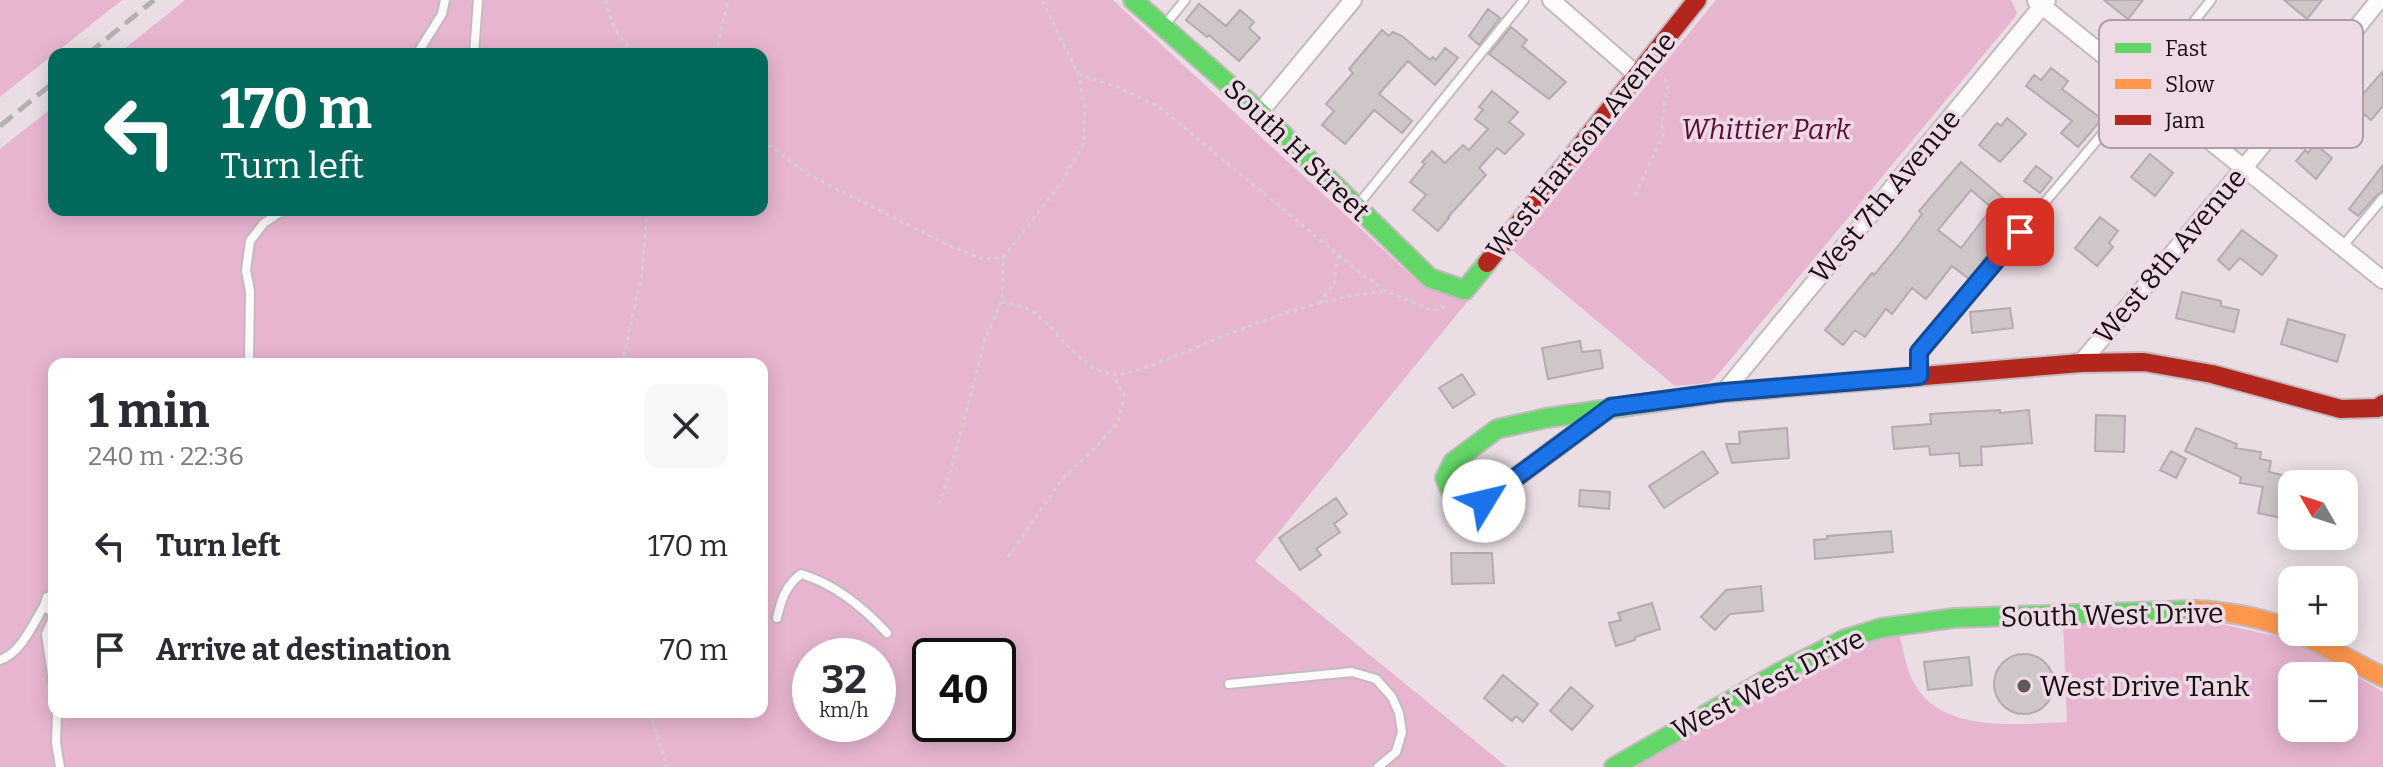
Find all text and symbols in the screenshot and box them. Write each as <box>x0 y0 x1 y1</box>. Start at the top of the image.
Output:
legend <box>2099 20 2363 148</box>
street label: West Hartson Avenue <box>1480 25 1682 265</box>
text: Fast <box>2165 35 2207 62</box>
text: Slow <box>2165 71 2215 98</box>
street label: South H Street <box>1217 72 1377 228</box>
text: 170 m <box>220 76 372 143</box>
icon: left <box>88 80 192 184</box>
street label: West 7th Avenue <box>1803 102 1967 290</box>
text: Jam <box>2164 107 2205 134</box>
park label: Whittier Park <box>1681 113 1851 146</box>
text: Turn left <box>220 144 364 188</box>
street label: West 8th Avenue <box>2087 162 2253 350</box>
pin <box>1986 198 2054 266</box>
icon: arrive <box>1998 210 2042 254</box>
text: 1 min <box>88 382 209 440</box>
button: close <box>644 384 728 468</box>
text: 240 m · 22:36 <box>88 441 244 472</box>
position arrow <box>1442 459 1526 543</box>
north arrow <box>2278 470 2358 550</box>
map controls <box>2278 470 2358 742</box>
icon: left <box>88 524 132 568</box>
text: Turn left <box>156 528 281 564</box>
text: 170 m <box>648 528 728 564</box>
button: + <box>2278 566 2358 646</box>
street label: South West Drive <box>2000 597 2224 633</box>
street label: West West Drive <box>1666 621 1870 747</box>
icon: arrive <box>88 628 132 672</box>
text: Arrive at destination <box>156 632 451 668</box>
text: 70 m <box>660 632 728 668</box>
speed limit sign: 40 <box>912 638 1016 742</box>
text: 32 <box>821 656 867 704</box>
button: − <box>2278 662 2358 742</box>
place label: West Drive Tank <box>2040 670 2249 703</box>
marker: West Drive Tank <box>2015 677 2033 695</box>
text: km/h <box>819 698 869 722</box>

